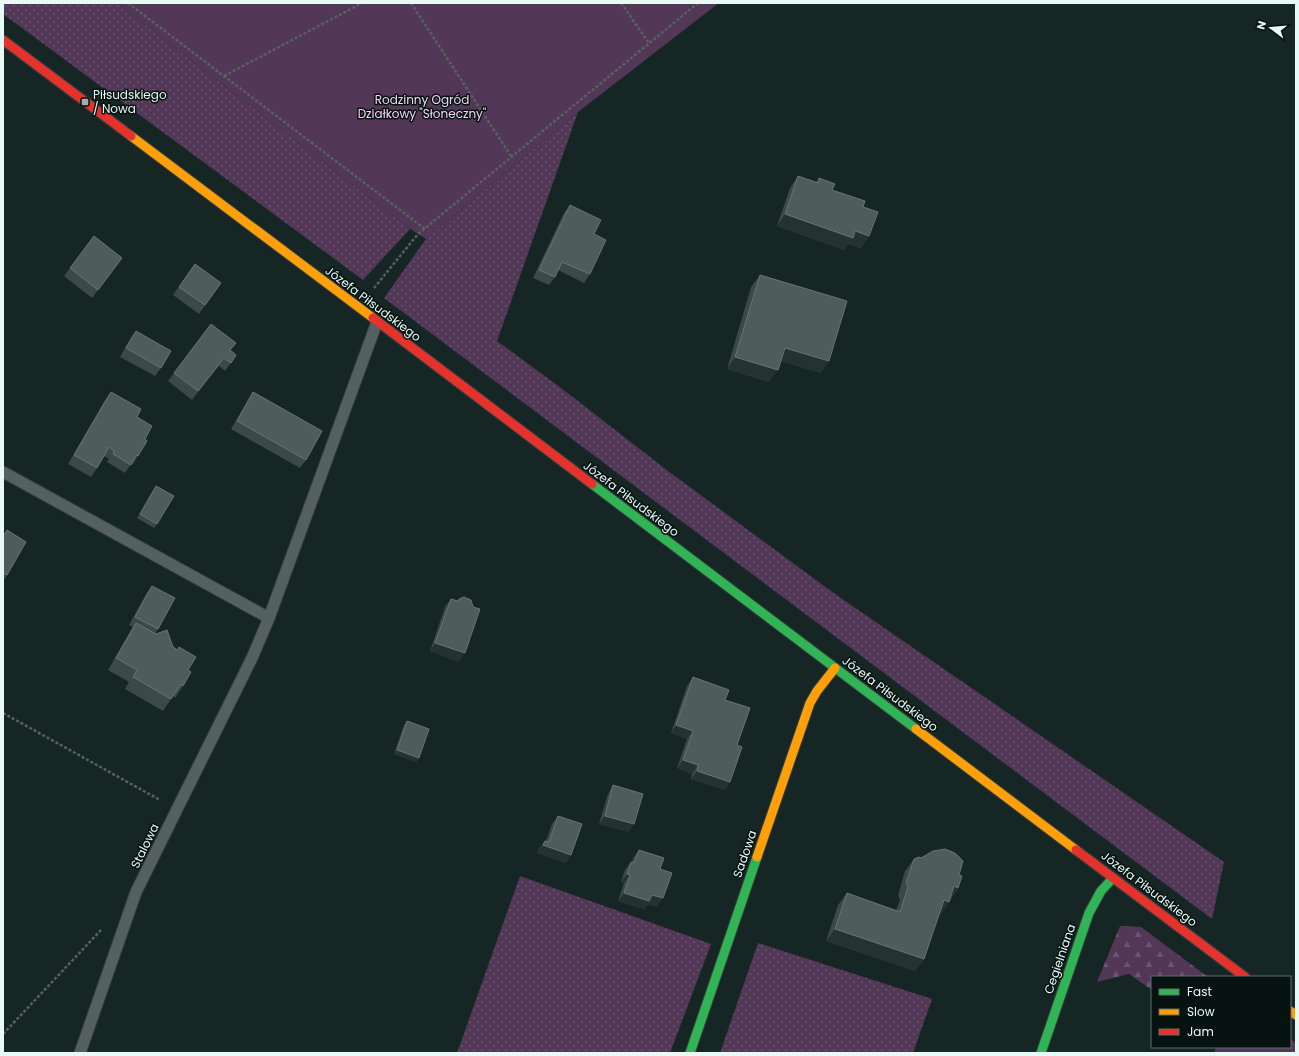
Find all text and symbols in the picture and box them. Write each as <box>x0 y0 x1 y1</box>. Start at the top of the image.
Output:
north arrow <box>1251 8 1291 48</box>
text: N <box>1253 19 1270 31</box>
place label: Piłsudskiego / Nowa <box>93 86 167 117</box>
park label: Rodzinny Ogród Działkowy "Słoneczny" <box>358 91 487 122</box>
marker: Piłsudskiego / Nowa <box>80 97 90 107</box>
street label: Józefa Piłsudskiego <box>322 262 425 345</box>
street label: Józefa Piłsudskiego <box>580 457 683 540</box>
street label: Józefa Piłsudskiego <box>839 652 942 735</box>
street label: Stalowa <box>126 820 163 871</box>
street label: Sadowa <box>729 828 761 880</box>
street label: Józefa Piłsudskiego <box>1098 847 1201 930</box>
street label: Cegielniana <box>1040 922 1079 996</box>
legend <box>1151 976 1291 1048</box>
text: Fast <box>1187 983 1212 1000</box>
text: Slow <box>1187 1003 1215 1020</box>
text: Jam <box>1187 1023 1214 1040</box>

